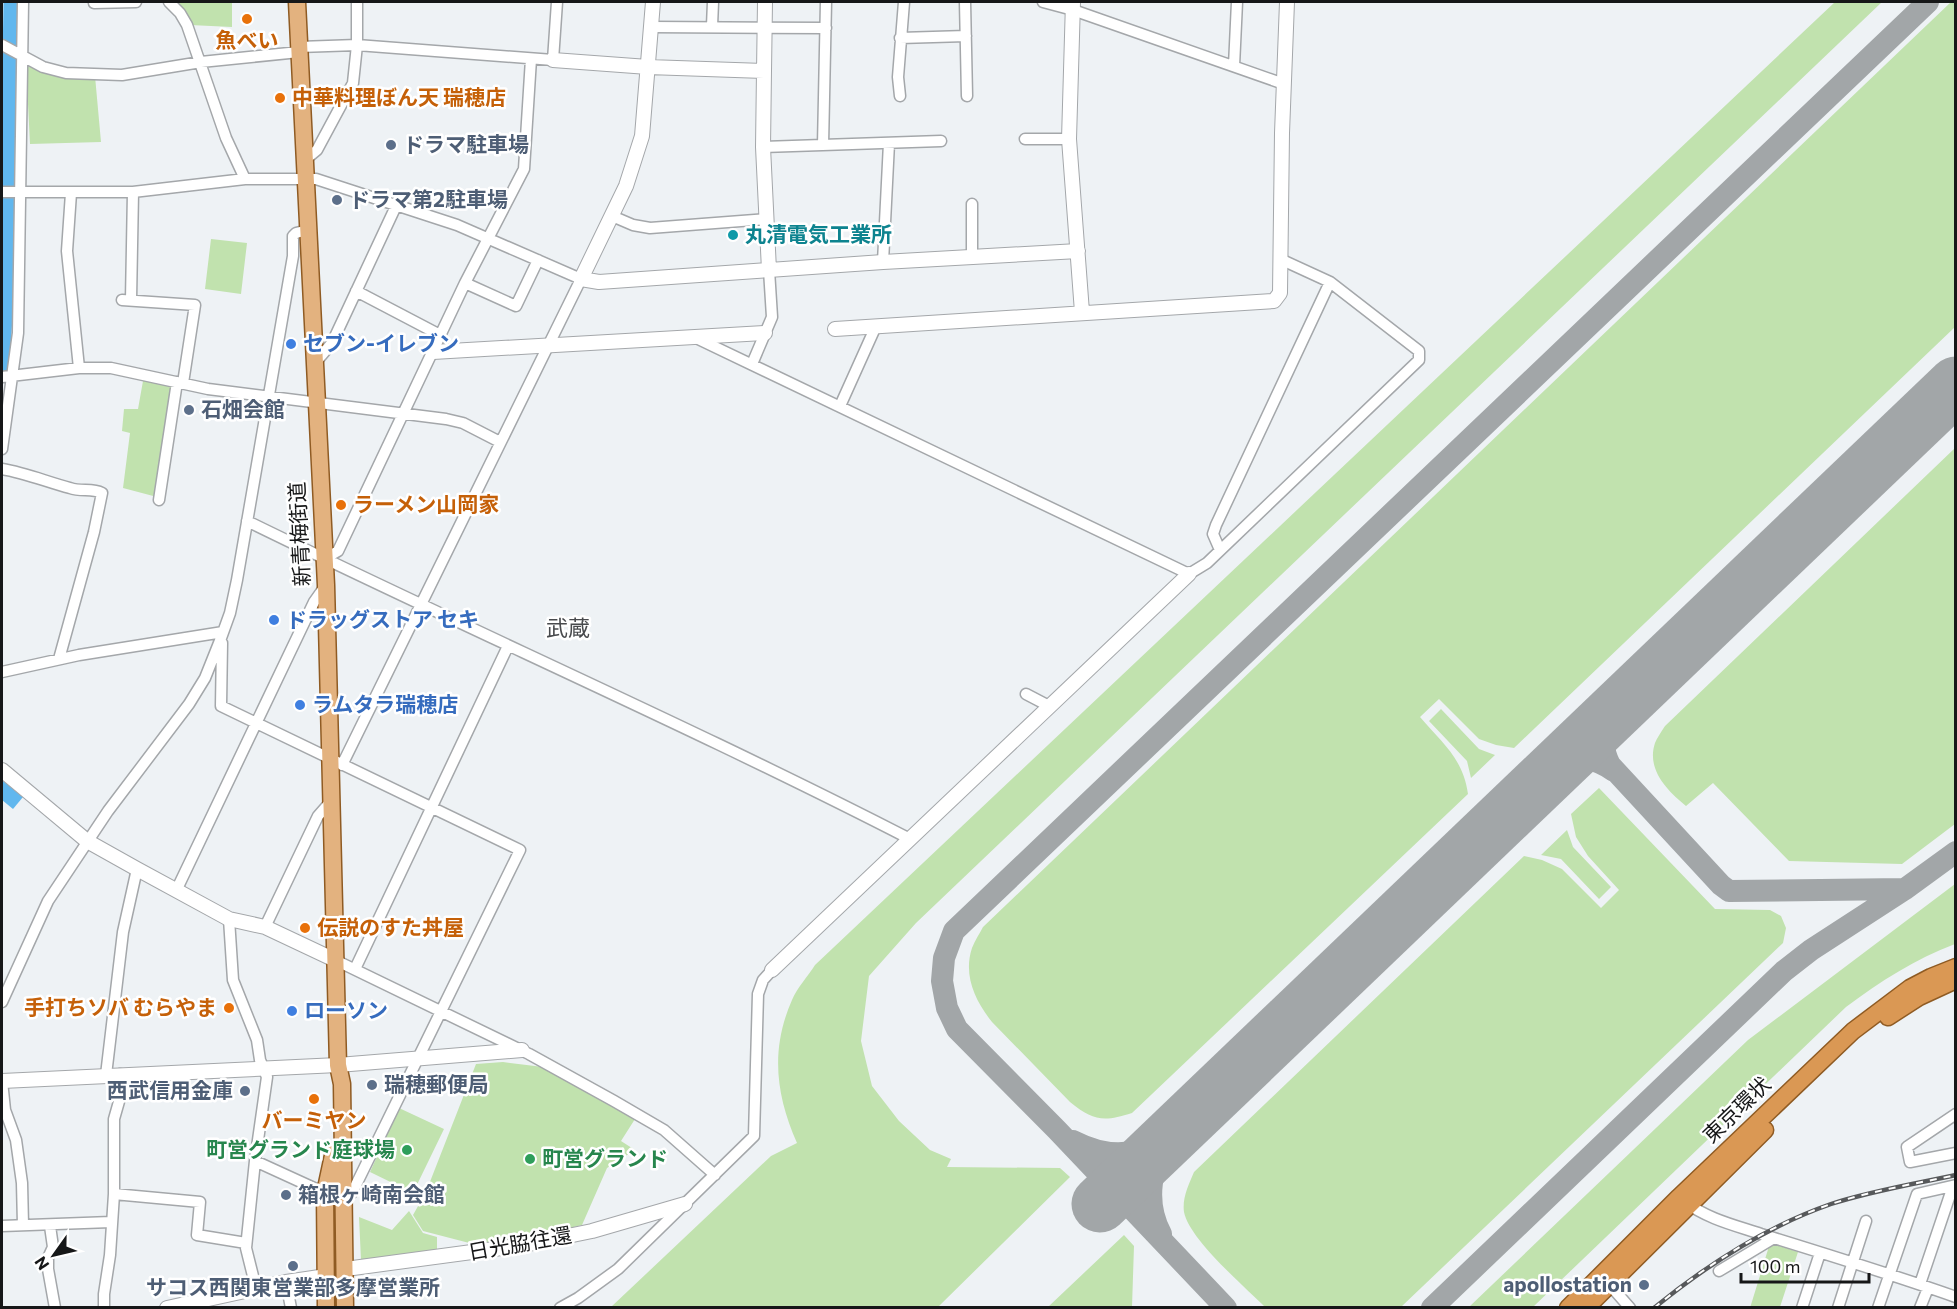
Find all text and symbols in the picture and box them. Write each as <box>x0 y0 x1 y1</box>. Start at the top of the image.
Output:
marker: 魚べい <box>240 12 254 26</box>
place label: 魚べい <box>216 27 279 52</box>
place label: 中華料理ぼん天 瑞穂店 <box>292 84 506 109</box>
marker: 中華料理ぼん天 瑞穂店 <box>273 91 287 105</box>
place label: ドラマ駐車場 <box>403 131 529 156</box>
marker: ドラマ駐車場 <box>384 138 398 152</box>
place label: ドラマ第2駐車場 <box>349 186 508 211</box>
marker: ドラマ第2駐車場 <box>330 193 344 207</box>
place label: 丸清電気工業所 <box>745 221 892 246</box>
marker: 丸清電気工業所 <box>726 228 740 242</box>
place label: セブン-イレブン <box>303 330 459 355</box>
marker: セブン-イレブン <box>284 337 298 351</box>
place label: 石畑会館 <box>201 396 285 421</box>
marker: 石畑会館 <box>182 403 196 417</box>
street label: 新青梅街道 <box>283 481 314 587</box>
place label: ラーメン山岡家 <box>353 491 499 516</box>
marker: ラーメン山岡家 <box>334 498 348 512</box>
place label: ドラッグストア セキ <box>286 606 479 631</box>
marker: ドラッグストア セキ <box>267 613 281 627</box>
district label: 武蔵 <box>546 614 590 641</box>
place label: ラムタラ瑞穂店 <box>312 691 458 716</box>
marker: ラムタラ瑞穂店 <box>293 698 307 712</box>
place label: 伝説のすた丼屋 <box>317 914 464 939</box>
marker: 伝説のすた丼屋 <box>298 921 312 935</box>
place label: 手打ちソバ むらやま <box>24 994 217 1019</box>
place label: ローソン <box>304 997 388 1022</box>
marker: 手打ちソバ むらやま <box>222 1001 236 1015</box>
marker: ローソン <box>285 1004 299 1018</box>
place label: 瑞穂郵便局 <box>384 1071 489 1096</box>
street label: 東京環状 <box>1697 1071 1775 1147</box>
place label: 西武信用金庫 <box>107 1077 233 1102</box>
marker: 瑞穂郵便局 <box>365 1078 379 1092</box>
marker: 西武信用金庫 <box>238 1084 252 1098</box>
marker: バーミヤン <box>307 1092 321 1106</box>
place label: バーミヤン <box>262 1107 367 1132</box>
place label: 町営グランド庭球場 <box>206 1136 395 1161</box>
marker: 町営グランド庭球場 <box>400 1143 414 1157</box>
place label: 町営グランド <box>542 1145 668 1170</box>
marker: 町営グランド <box>523 1152 537 1166</box>
place label: 箱根ヶ崎南会館 <box>298 1181 445 1206</box>
marker: 箱根ヶ崎南会館 <box>279 1188 293 1202</box>
street label: 日光脇往還 <box>466 1221 574 1264</box>
north arrow <box>24 1225 84 1285</box>
scale bar <box>1741 1246 1868 1284</box>
text: N <box>30 1253 52 1274</box>
text: 100 m <box>1750 1255 1800 1277</box>
marker: サコス西関東営業部多摩営業所 <box>286 1259 300 1273</box>
place label: apollostation <box>1503 1271 1632 1296</box>
place label: サコス西関東営業部多摩営業所 <box>146 1274 440 1299</box>
marker: apollostation <box>1637 1278 1651 1292</box>

